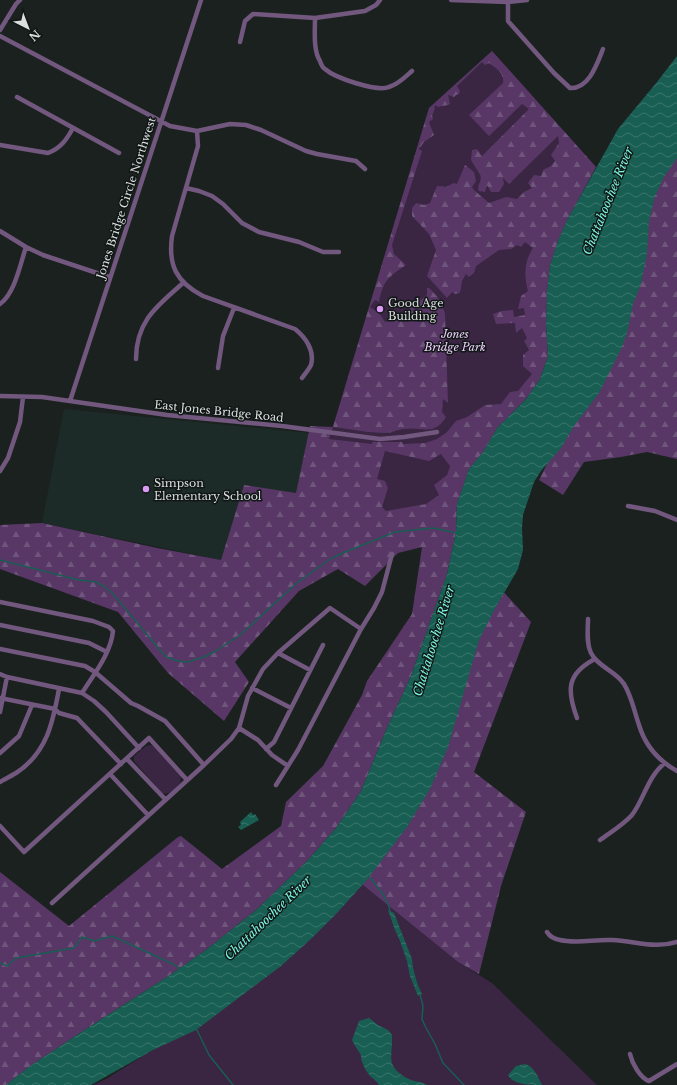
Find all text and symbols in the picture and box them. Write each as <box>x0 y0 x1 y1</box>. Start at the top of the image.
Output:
north arrow <box>8 8 48 48</box>
text: N <box>26 27 43 45</box>
street label: Jones Bridge Circle Northwest <box>93 115 159 282</box>
water label: Chattahoochee River <box>579 144 636 257</box>
place label: Good Age Building <box>388 296 443 323</box>
marker: Good Age Building <box>375 304 385 314</box>
park label: Jones Bridge Park <box>423 327 486 354</box>
street label: East Jones Bridge Road <box>154 397 285 425</box>
place label: Simpson Elementary School <box>154 476 262 503</box>
marker: Simpson Elementary School <box>141 484 151 494</box>
water label: Chattahoochee River <box>410 583 458 698</box>
water label: Chattahoochee River <box>221 872 314 963</box>

